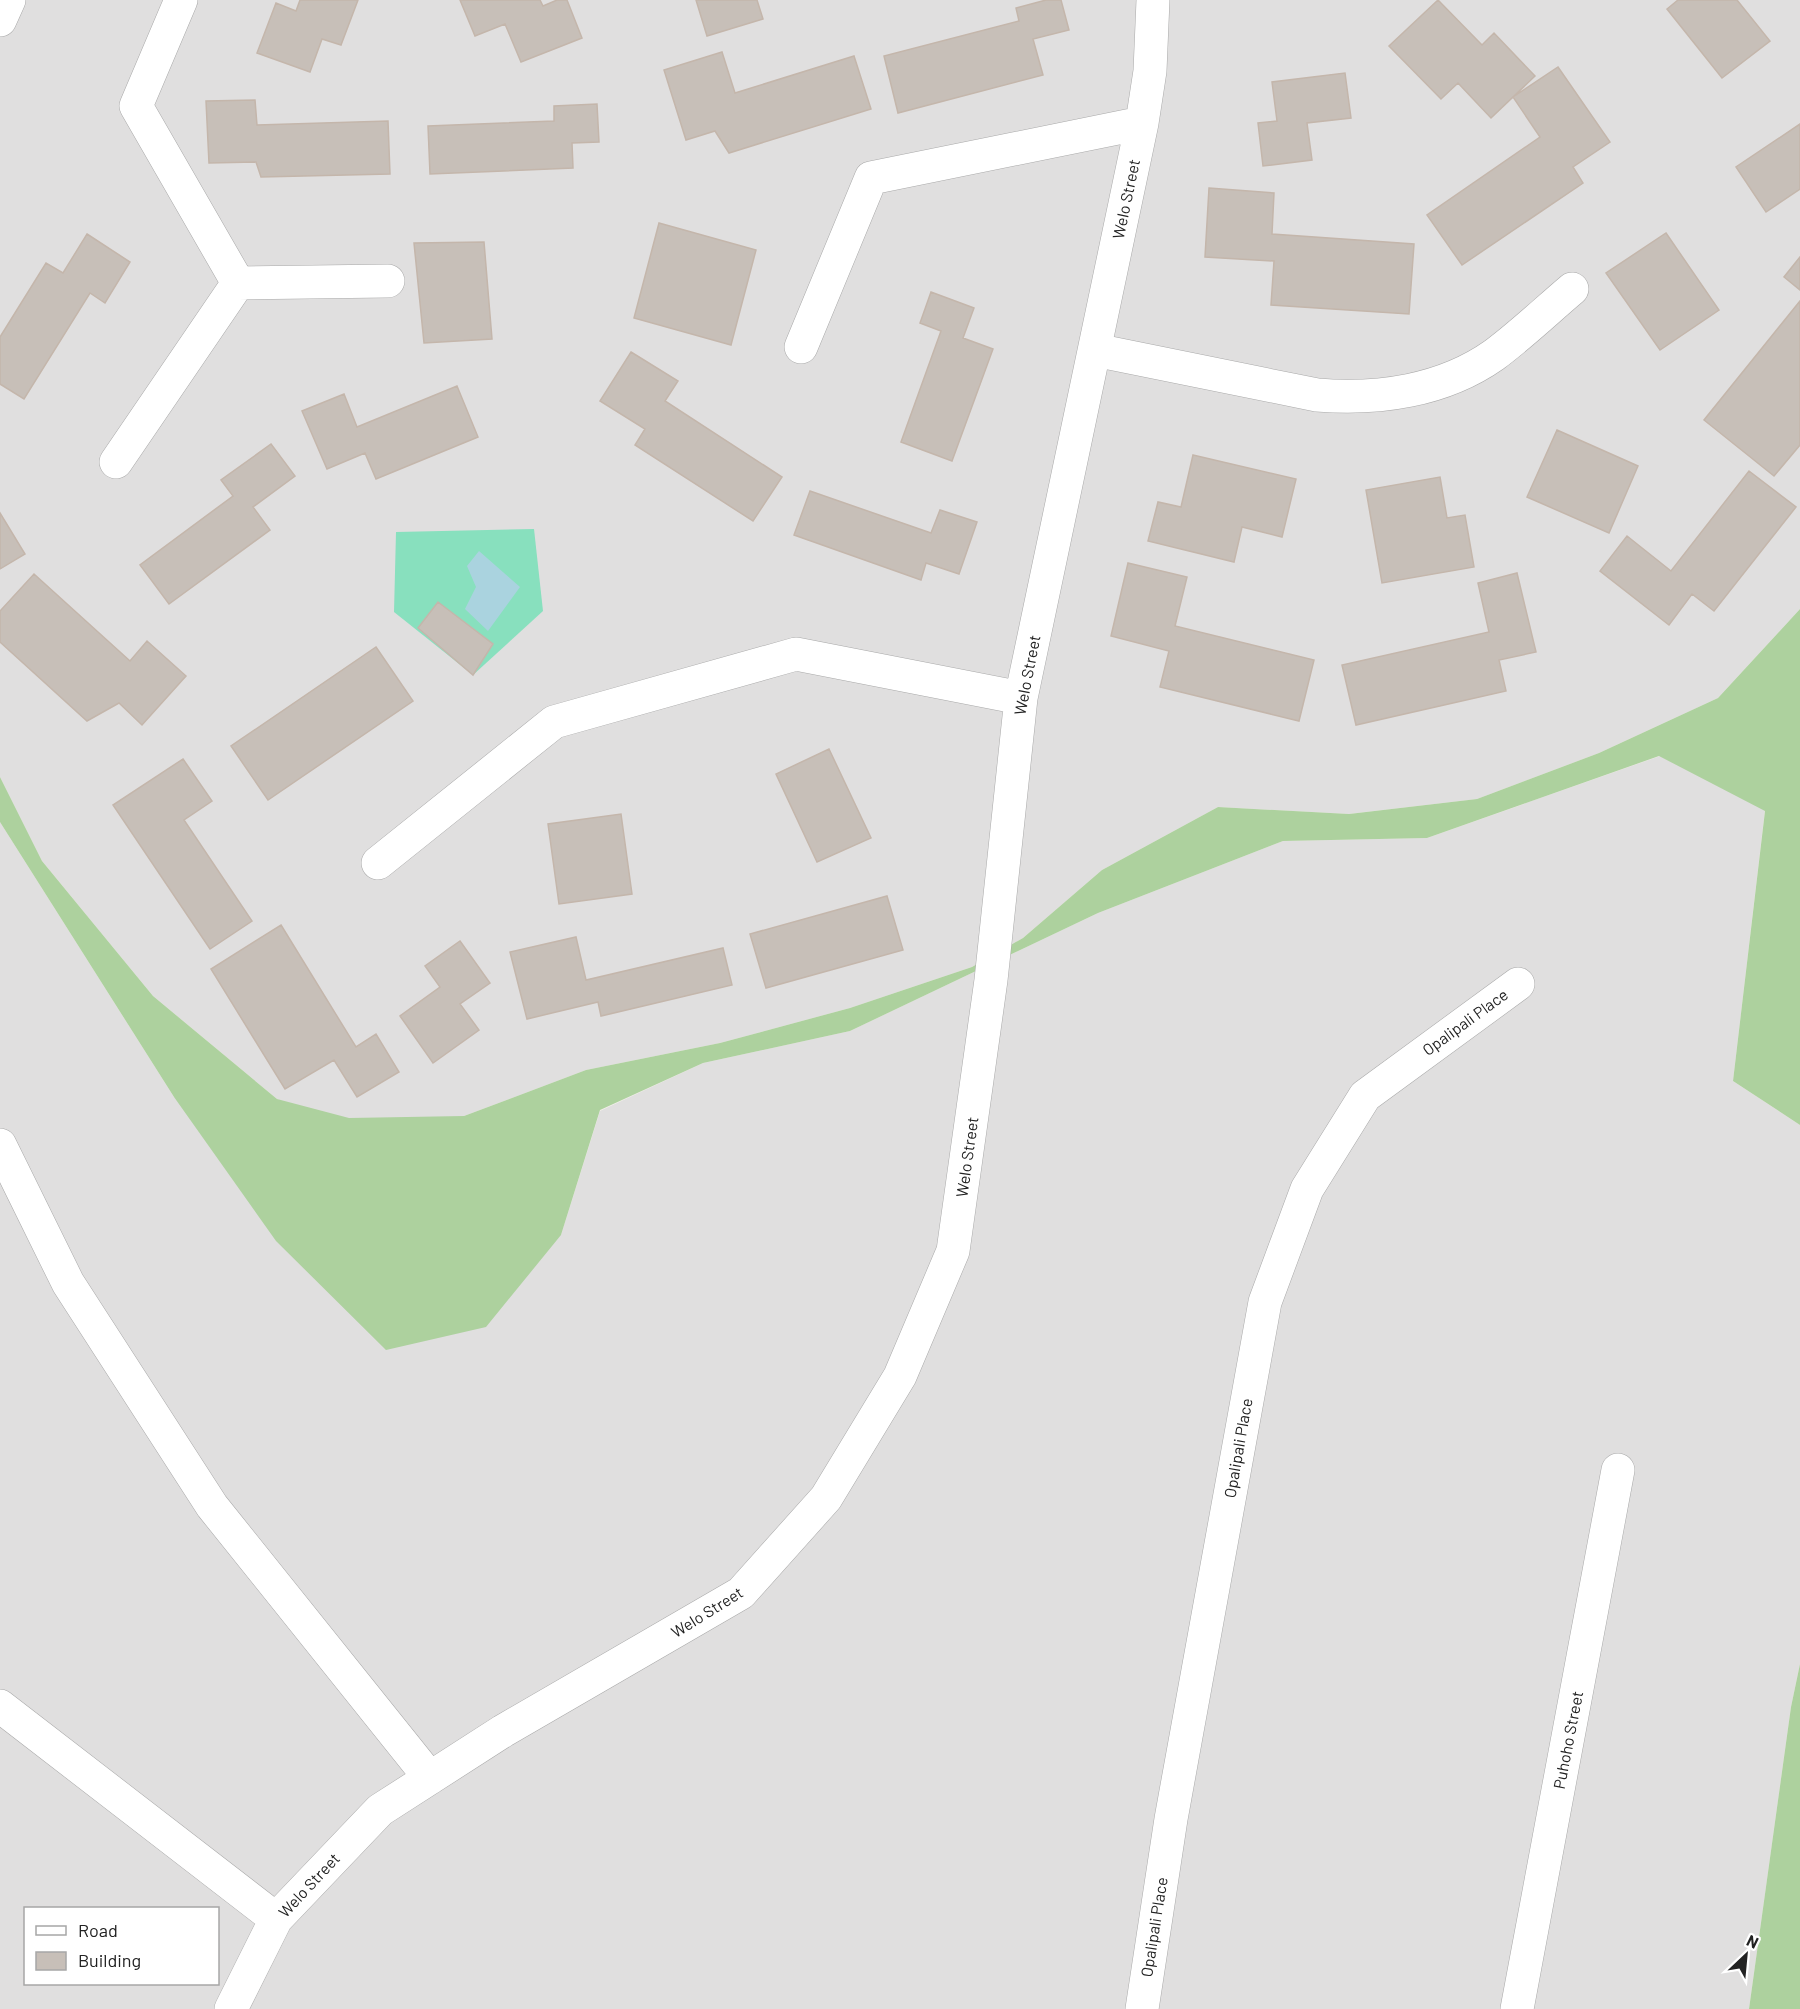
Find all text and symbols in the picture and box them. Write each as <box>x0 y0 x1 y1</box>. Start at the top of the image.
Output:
street label: Welo Street <box>1108 157 1143 241</box>
street label: Welo Street <box>1009 633 1044 717</box>
street label: Opalipali Place <box>1418 984 1511 1059</box>
street label: Welo Street <box>951 1115 982 1198</box>
street label: Opalipali Place <box>1219 1397 1256 1499</box>
street label: Welo Street <box>667 1582 746 1641</box>
street label: Puhoho Street <box>1549 1689 1586 1791</box>
street label: Welo Street <box>274 1849 343 1921</box>
street label: Opalipali Place <box>1136 1876 1171 1978</box>
legend <box>24 1907 219 1985</box>
text: Road <box>78 1919 118 1941</box>
north arrow <box>1716 1925 1776 1985</box>
text: N <box>1744 1930 1762 1952</box>
text: Building <box>78 1949 141 1971</box>

